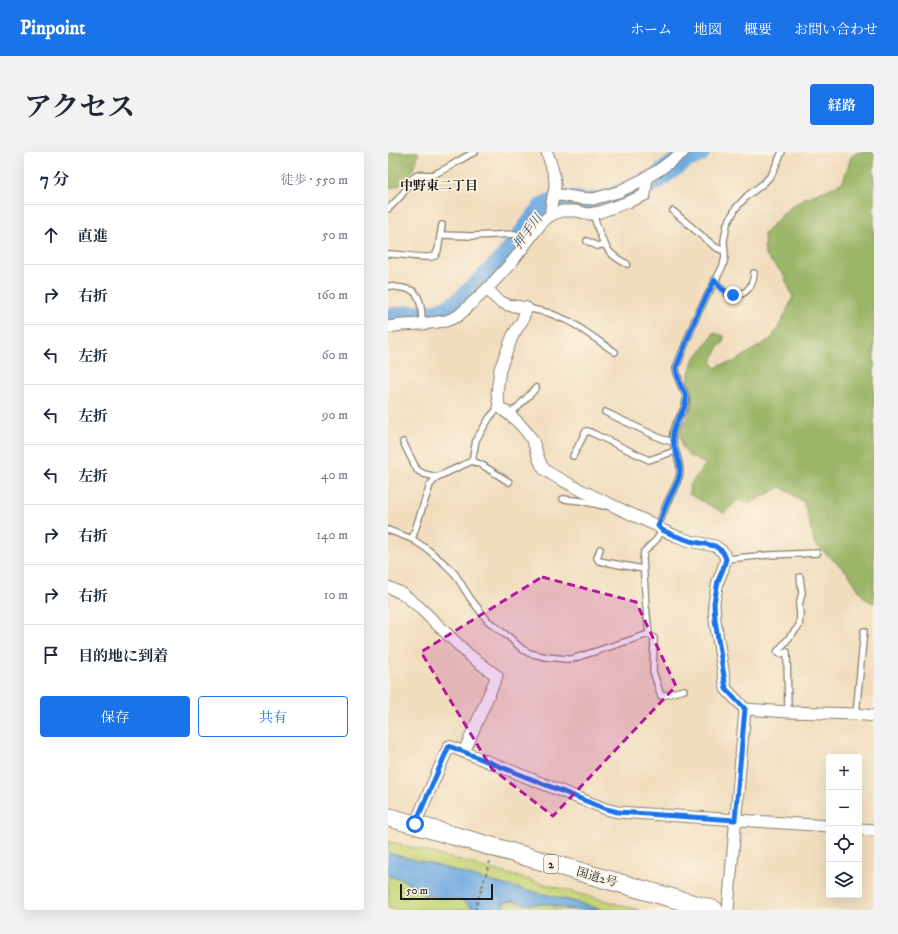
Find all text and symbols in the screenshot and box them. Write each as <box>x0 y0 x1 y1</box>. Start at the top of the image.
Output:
text: Pinpoint <box>20 17 85 40</box>
text: ホーム <box>630 21 672 39</box>
text: 地図 <box>694 21 722 39</box>
text: 概要 <box>744 21 772 39</box>
text: お問い合わせ <box>794 21 878 39</box>
button: 経路 <box>810 84 874 125</box>
text: アクセス <box>24 90 135 125</box>
text: 7 分 <box>40 169 70 191</box>
text: 徒歩 · 550 m <box>281 172 348 188</box>
district label: 中野東二丁目 <box>400 178 478 194</box>
water label: 押手川 <box>510 209 547 252</box>
icon: ahead <box>40 224 62 246</box>
text: 直進 <box>78 227 108 246</box>
text: 50 m <box>322 227 348 243</box>
icon: right <box>40 284 62 306</box>
route end <box>724 286 742 304</box>
text: 右折 <box>78 287 108 306</box>
text: 160 m <box>317 287 348 303</box>
icon: left <box>40 344 62 366</box>
text: 左折 <box>78 347 108 366</box>
text: 60 m <box>322 347 348 363</box>
icon: left <box>40 404 62 426</box>
text: 左折 <box>78 407 108 426</box>
text: 90 m <box>322 407 348 423</box>
icon: left <box>40 464 62 486</box>
text: 左折 <box>78 467 108 486</box>
text: 40 m <box>321 467 348 483</box>
icon: right <box>40 524 62 546</box>
text: 右折 <box>78 527 108 546</box>
text: 140 m <box>316 527 348 543</box>
icon: right <box>40 584 62 606</box>
text: 右折 <box>78 587 108 606</box>
text: 10 m <box>324 587 348 603</box>
icon: arrive <box>40 644 62 666</box>
text: 目的地に到着 <box>78 647 168 666</box>
button: 保存 <box>40 696 190 737</box>
button: 共有 <box>198 696 348 737</box>
map controls <box>826 754 862 898</box>
button: + <box>826 754 862 790</box>
button: − <box>826 790 862 826</box>
route start <box>406 815 424 833</box>
button: locate <box>826 826 862 862</box>
road number: 2 <box>544 855 558 873</box>
button: layers <box>826 862 862 898</box>
street label: 国道2号 <box>575 864 619 890</box>
scale bar <box>400 882 493 901</box>
text: 50 m <box>406 884 428 898</box>

